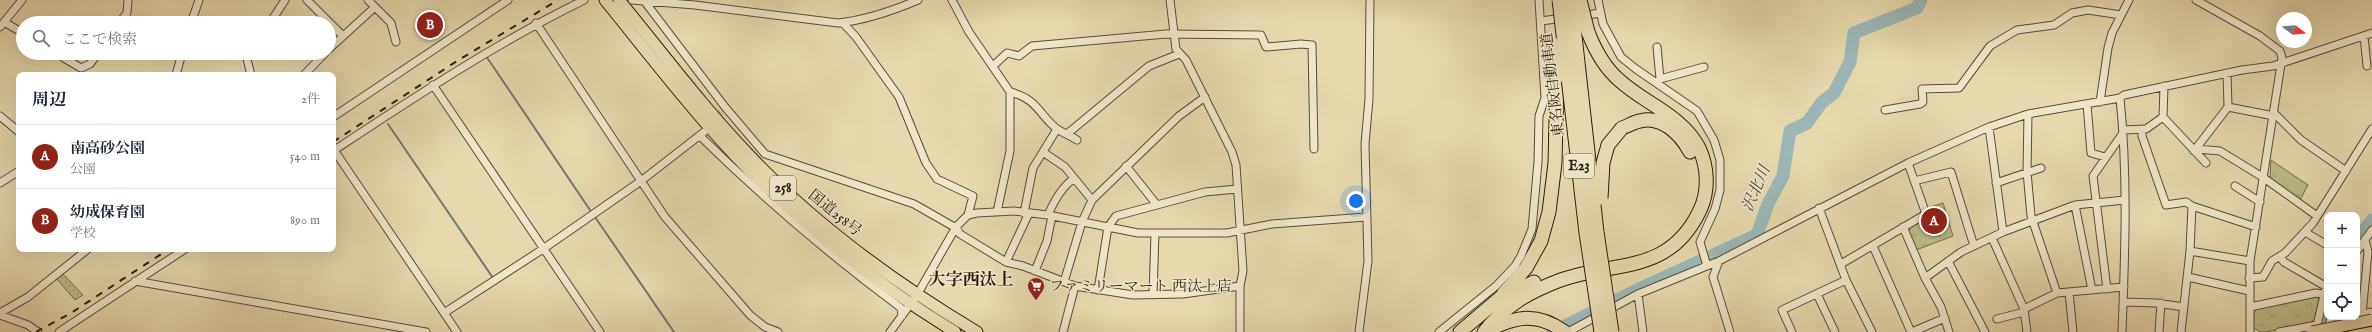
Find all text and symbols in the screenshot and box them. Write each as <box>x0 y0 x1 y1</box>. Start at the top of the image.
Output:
pin: B <box>417 10 443 40</box>
north arrow <box>2276 12 2312 48</box>
search box <box>16 16 336 60</box>
icon: search <box>30 27 52 49</box>
text: ここで検索 <box>62 30 137 49</box>
street label: 東名阪自動車道 <box>1537 32 1569 138</box>
text: 周辺 <box>32 90 66 111</box>
text: 2件 <box>301 91 320 108</box>
text: 南高砂公園 <box>70 139 145 158</box>
text: A <box>41 148 49 165</box>
text: 540 m <box>290 148 320 165</box>
road number: E23 <box>1564 154 1594 178</box>
text: 公園 <box>70 161 96 178</box>
water label: 沢北川 <box>1738 161 1776 215</box>
road number: 258 <box>770 176 796 200</box>
street label: 国道258号 <box>804 186 866 240</box>
your location <box>1346 191 1366 211</box>
text: 幼成保育園 <box>70 203 145 222</box>
pin: A <box>1921 206 1947 236</box>
text: B <box>41 212 49 229</box>
text: 890 m <box>290 212 320 229</box>
map controls <box>2324 212 2360 320</box>
button: + <box>2324 212 2360 248</box>
text: 学校 <box>70 225 96 242</box>
button: − <box>2324 248 2360 284</box>
district label: 大字西汰上 <box>929 270 1014 291</box>
supermarket icon: ファミリーマート 西汰上店 <box>1026 276 1046 301</box>
place label: ファミリーマート 西汰上店 <box>1049 277 1232 296</box>
button: locate <box>2324 284 2360 320</box>

